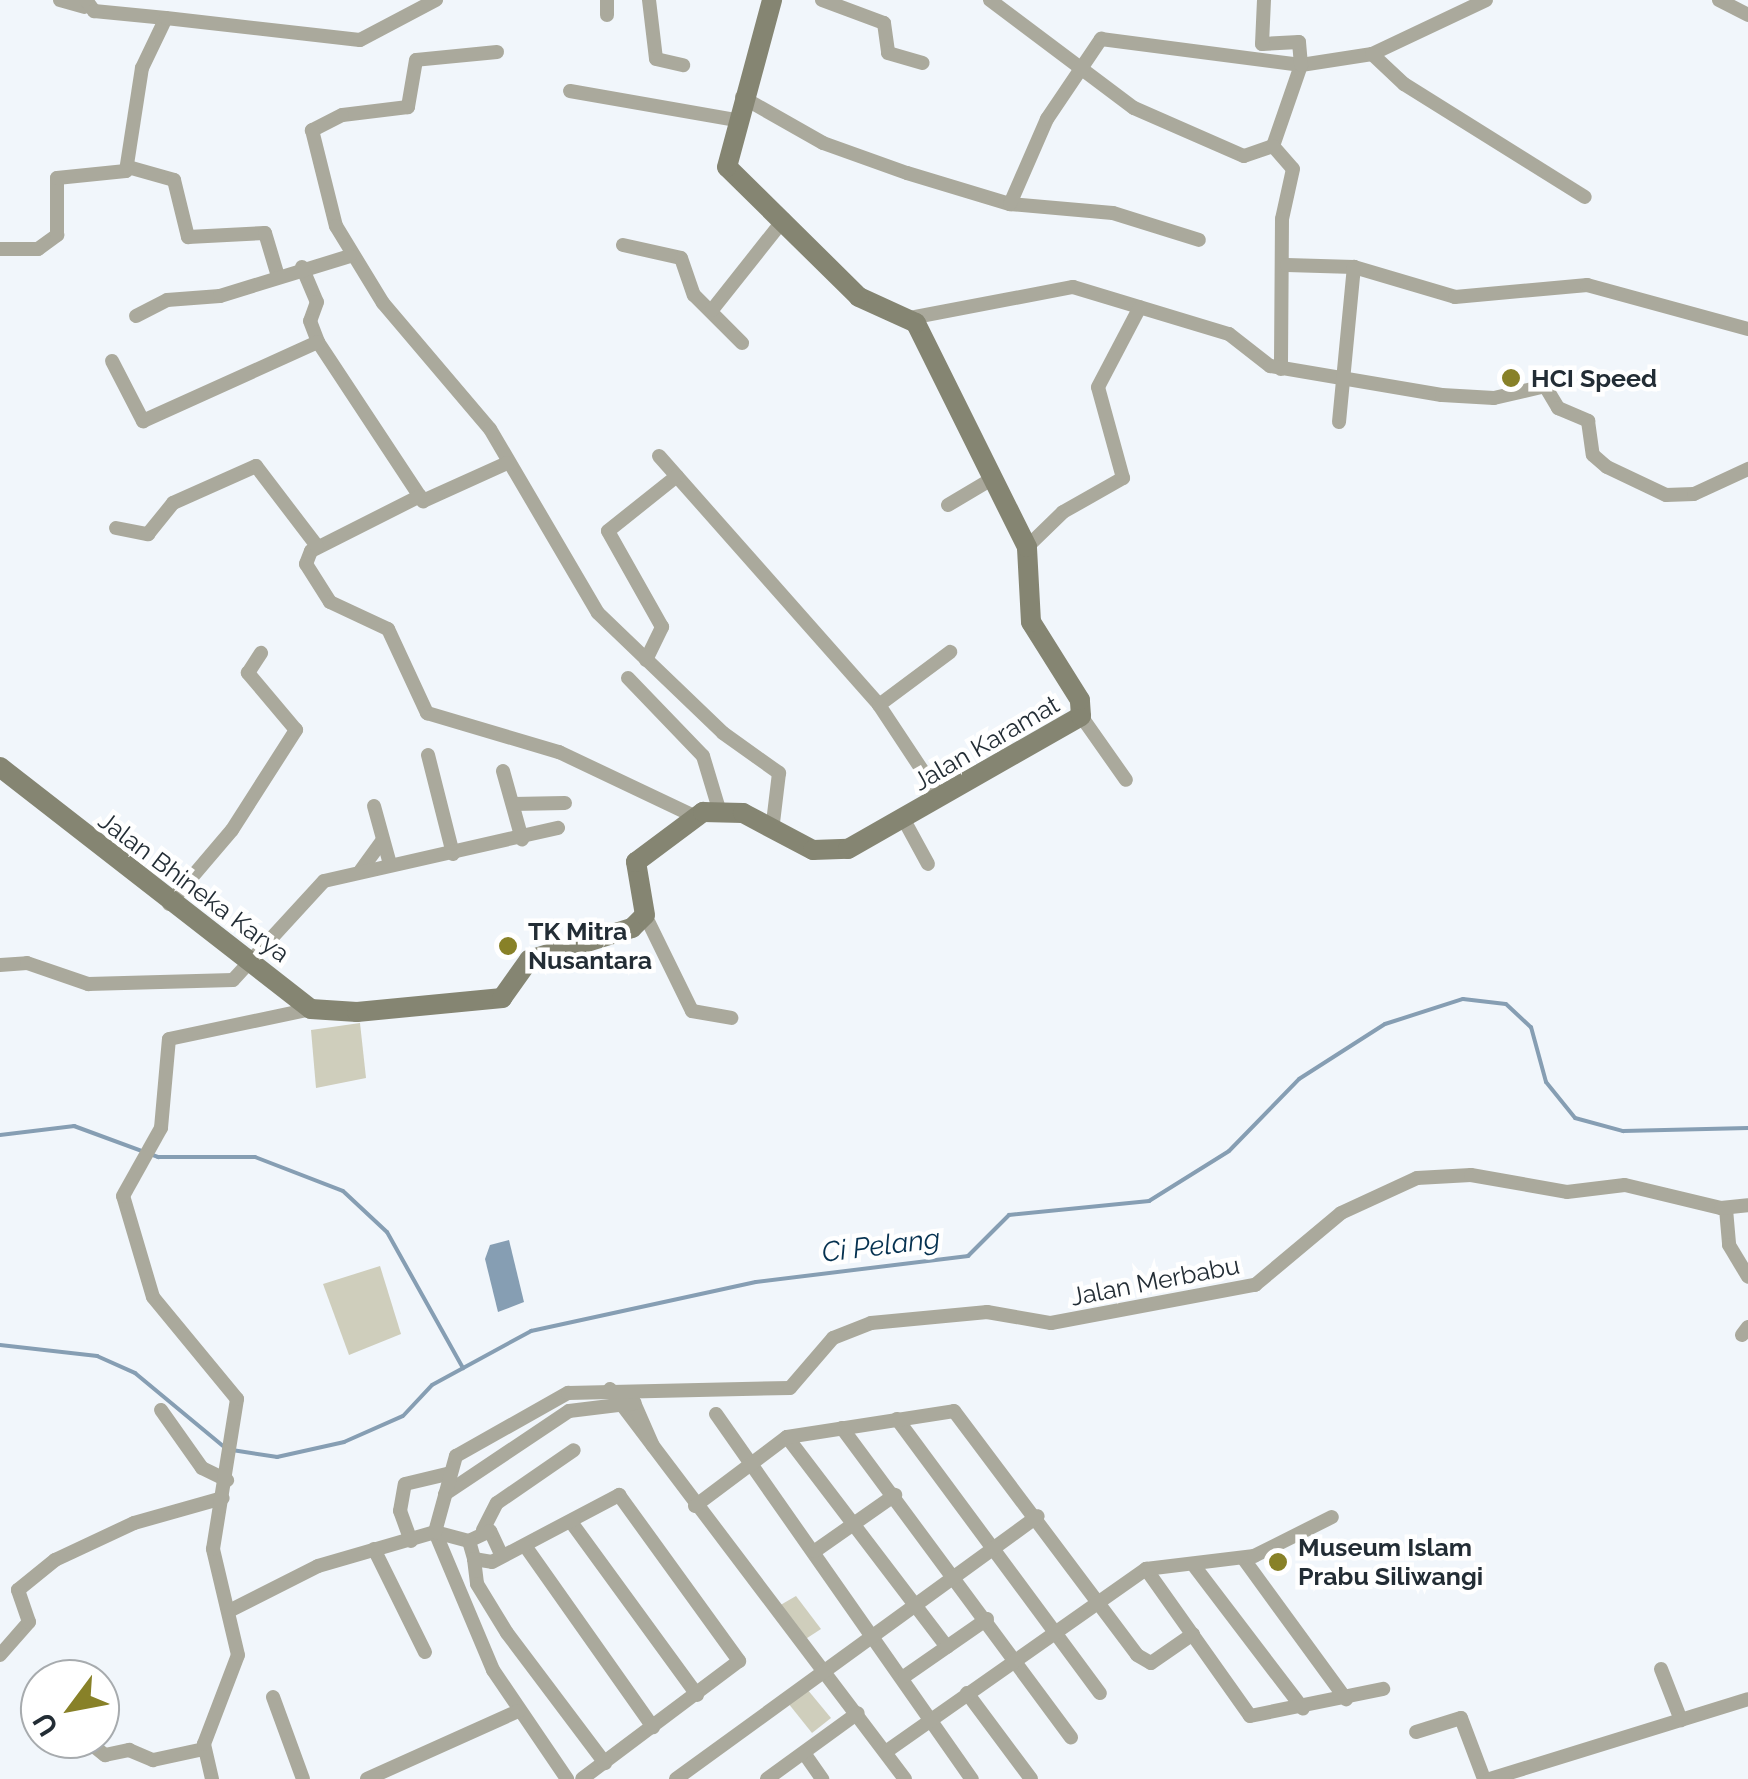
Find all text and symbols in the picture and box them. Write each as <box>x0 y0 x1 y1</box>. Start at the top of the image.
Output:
place label: HCI Speed <box>1531 363 1657 393</box>
marker: HCI Speed <box>1500 367 1522 389</box>
street label: Jalan Karamat <box>908 689 1064 797</box>
street label: Jalan Bhineka Karya <box>93 805 295 969</box>
place label: TK Mitra Nusantara <box>528 917 652 976</box>
marker: TK Mitra Nusantara <box>497 935 519 957</box>
water label: Ci Pelang <box>820 1222 942 1270</box>
street label: Jalan Merbabu <box>1068 1250 1242 1312</box>
place label: Museum Islam Prabu Siliwangi <box>1298 1533 1483 1592</box>
marker: Museum Islam Prabu Siliwangi <box>1267 1551 1289 1573</box>
north arrow <box>20 1659 120 1759</box>
text: U <box>26 1706 65 1742</box>

